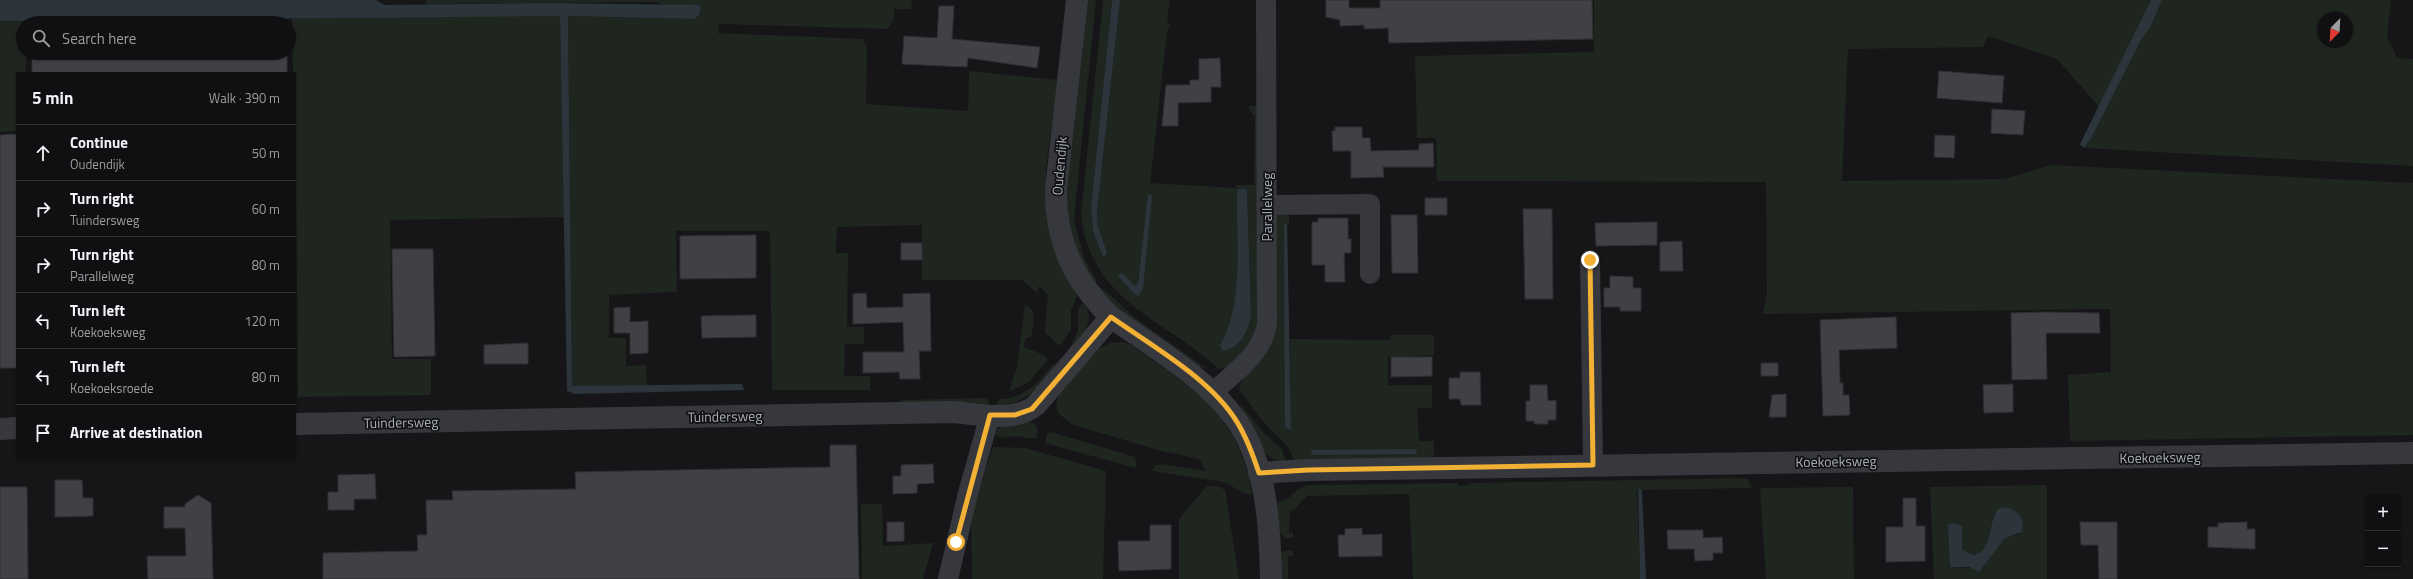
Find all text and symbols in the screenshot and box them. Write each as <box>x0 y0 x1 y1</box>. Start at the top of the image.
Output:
north arrow <box>2317 12 2353 48</box>
search box <box>16 16 296 60</box>
icon: search <box>30 27 52 49</box>
text: Search here <box>62 27 136 50</box>
text: 5 min <box>32 85 73 111</box>
text: Walk · 390 m <box>209 88 280 108</box>
text: Continue <box>70 131 128 154</box>
street label: Oudendijk <box>1046 135 1072 196</box>
icon: ahead <box>32 142 54 164</box>
text: 50 m <box>252 143 280 163</box>
text: Oudendijk <box>70 154 125 174</box>
street label: Parallelweg <box>1256 173 1277 241</box>
text: Turn right <box>70 187 134 210</box>
icon: right <box>32 198 54 220</box>
text: 60 m <box>252 199 280 219</box>
text: Tuindersweg <box>70 210 139 230</box>
text: Turn right <box>70 243 134 266</box>
route end <box>1581 251 1599 269</box>
icon: right <box>32 254 54 276</box>
text: 80 m <box>252 255 280 275</box>
text: Parallelweg <box>70 266 134 286</box>
text: Turn left <box>70 299 125 322</box>
icon: left <box>32 310 54 332</box>
text: 120 m <box>244 311 280 331</box>
text: Koekoeksweg <box>70 322 145 342</box>
text: Turn left <box>70 355 125 378</box>
icon: left <box>32 366 54 388</box>
text: 80 m <box>252 367 280 387</box>
text: Koekoeksroede <box>70 378 154 398</box>
street label: Tuindersweg <box>687 405 763 427</box>
street label: Tuindersweg <box>363 411 439 433</box>
text: Arrive at destination <box>70 421 203 444</box>
icon: arrive <box>32 422 54 444</box>
street label: Koekoeksweg <box>2119 446 2201 468</box>
street label: Koekoeksweg <box>1795 450 1877 472</box>
map controls <box>2365 495 2401 567</box>
button: + <box>2365 495 2401 531</box>
button: − <box>2365 531 2401 567</box>
route start <box>947 533 965 551</box>

